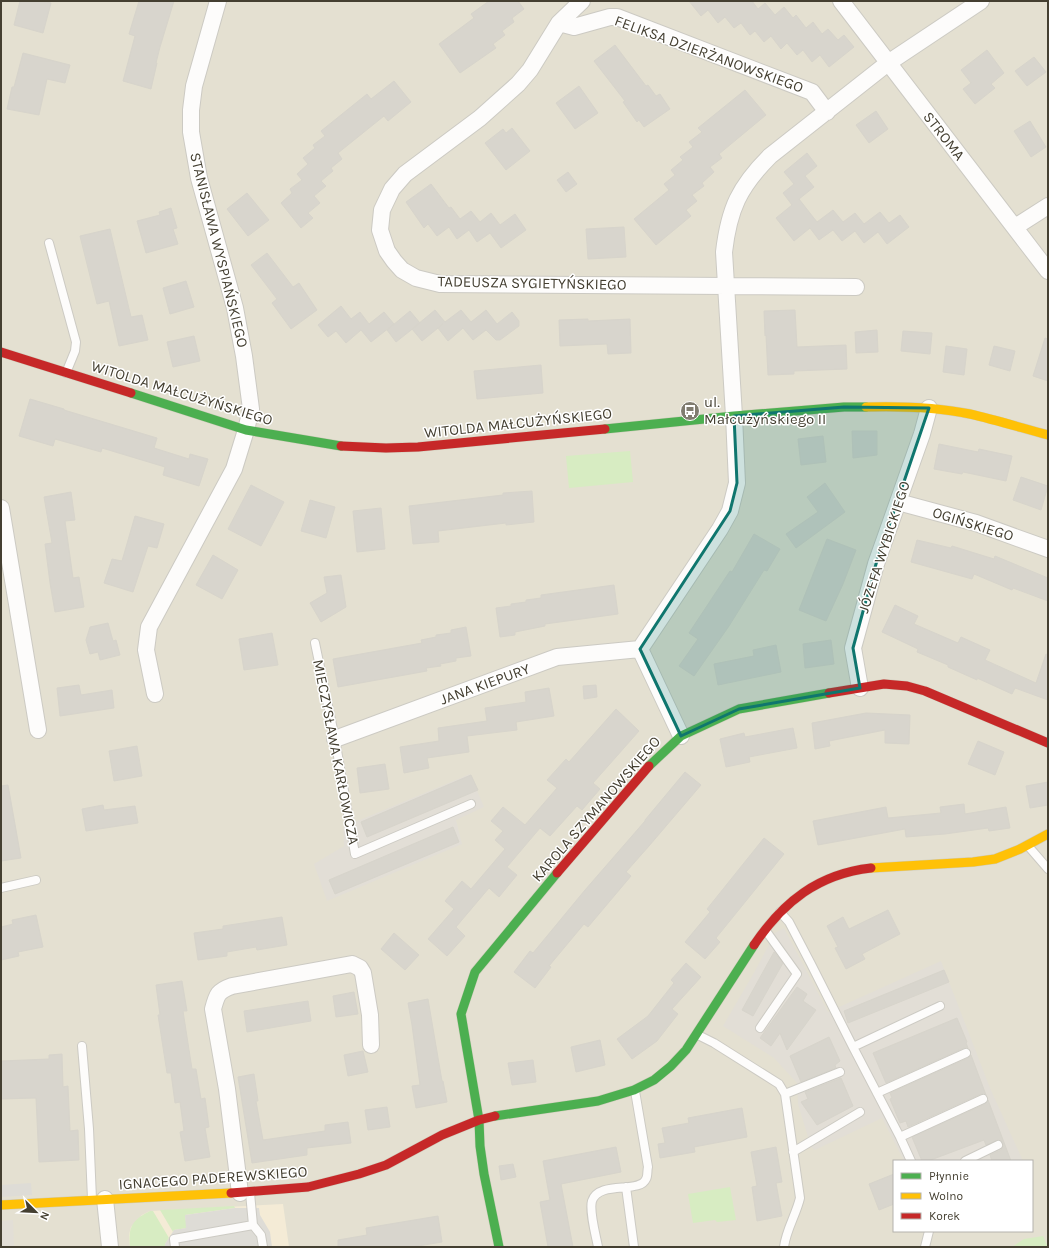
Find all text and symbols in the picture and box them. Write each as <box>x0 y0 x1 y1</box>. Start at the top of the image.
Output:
street label: FELIKSA DZIERŻANOWSKIEGO <box>612 11 806 97</box>
street label: STROMA <box>919 108 969 164</box>
street label: STANISŁAWA WYSPIAŃSKIEGO <box>186 151 252 349</box>
street label: TADEUSZA SYGIETYŃSKIEGO <box>437 272 627 294</box>
street label: WITOLDA MAŁCUŻYŃSKIEGO <box>89 357 275 429</box>
place label: ul. Małcużyńskiego II <box>704 393 826 428</box>
bus stop icon: ul. Małcużyńskiego II <box>679 400 701 422</box>
street label: WITOLDA MAŁCUŻYŃSKIEGO <box>423 404 613 442</box>
street label: JÓZEFA WYBICKIEGO <box>854 479 914 615</box>
street label: OGIŃSKIEGO <box>930 503 1016 545</box>
street label: MIECZYSŁAWA KARŁOWICZA <box>309 658 363 847</box>
street label: JANA KIEPURY <box>438 659 533 709</box>
street label: KAROLA SZYMANOWSKIEGO <box>528 733 664 885</box>
legend <box>893 1160 1033 1232</box>
street label: IGNACEGO PADEREWSKIEGO <box>118 1162 308 1194</box>
text: Płynnie <box>929 1169 969 1183</box>
text: Wolno <box>929 1189 963 1203</box>
north arrow <box>16 1192 56 1232</box>
text: Korek <box>929 1209 960 1223</box>
text: N <box>37 1210 52 1222</box>

